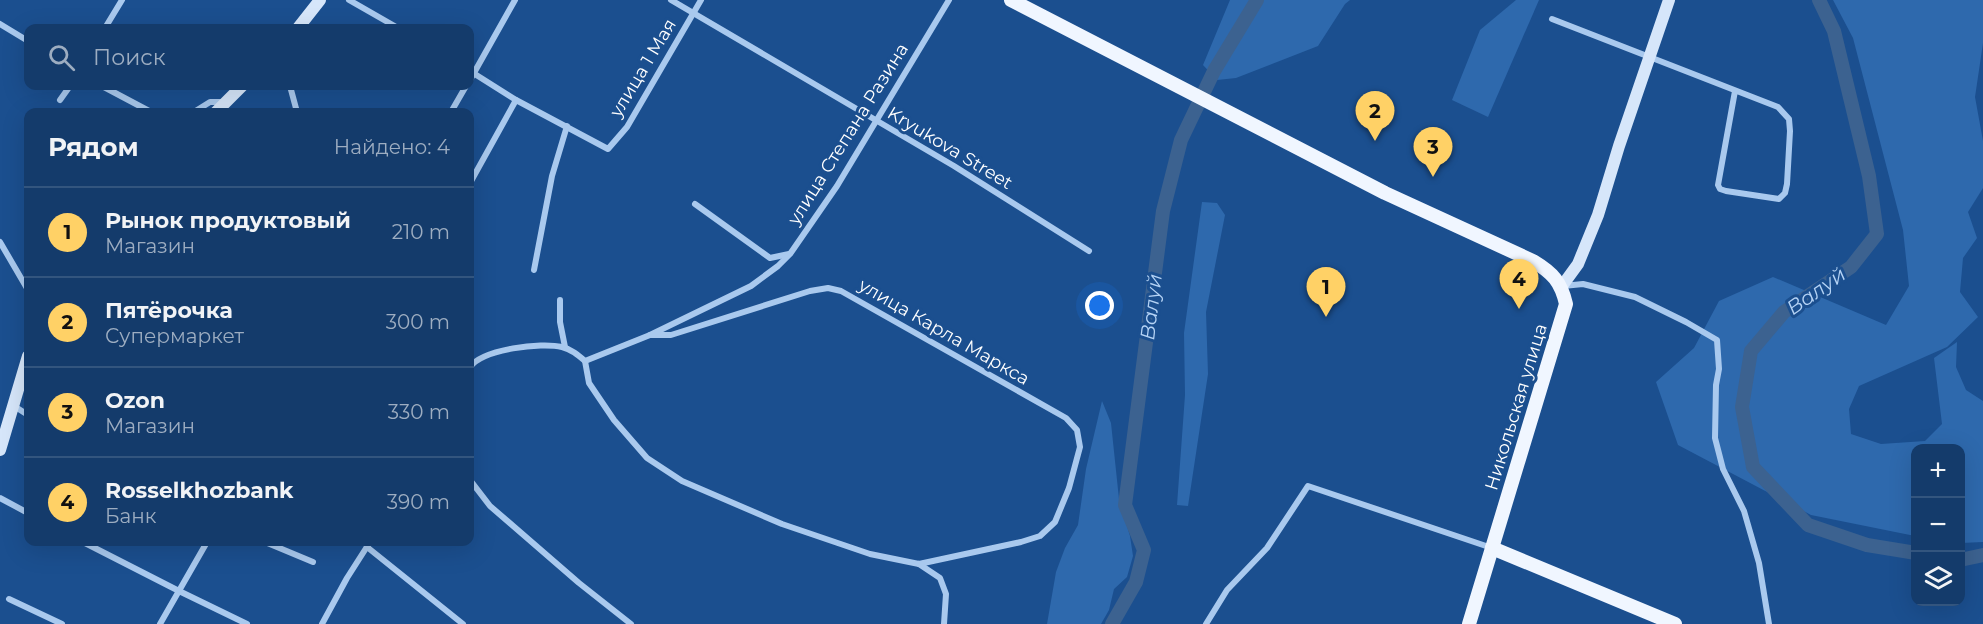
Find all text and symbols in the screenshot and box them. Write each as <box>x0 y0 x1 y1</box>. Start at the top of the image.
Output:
street label: улица 1 Мая <box>605 15 681 122</box>
search box <box>24 24 474 90</box>
street label: улица Степана Разина <box>782 39 913 230</box>
icon: search <box>45 41 78 74</box>
text: Поиск <box>93 44 165 71</box>
pin: 2 <box>1356 92 1394 141</box>
street label: Kryukova Street <box>883 102 1017 194</box>
pin: 3 <box>1414 128 1452 177</box>
text: Рядом <box>48 131 139 163</box>
text: Найдено: 4 <box>334 135 450 159</box>
text: Рынок продуктовый <box>105 207 351 234</box>
text: 1 <box>64 220 71 244</box>
text: 210 m <box>392 220 450 244</box>
text: Магазин <box>105 234 195 258</box>
pin: 4 <box>1500 260 1538 309</box>
water label: Валуй <box>1782 262 1850 320</box>
pin: 1 <box>1306 268 1346 317</box>
water label: Валуй <box>1135 273 1167 341</box>
street label: улица Карла Маркса <box>854 274 1033 390</box>
your location <box>1085 291 1114 320</box>
text: Пятёрочка <box>105 297 233 324</box>
text: 2 <box>62 310 73 334</box>
text: 300 m <box>386 310 450 334</box>
street label: Никольская улица <box>1480 321 1552 493</box>
text: Супермаркет <box>105 324 244 348</box>
text: Ozon <box>105 387 165 414</box>
text: 3 <box>62 400 73 424</box>
text: 330 m <box>388 400 450 424</box>
text: Магазин <box>105 414 195 438</box>
map controls <box>1911 444 1965 606</box>
button: + <box>1911 444 1965 498</box>
text: Rosselkhozbank <box>105 477 294 504</box>
text: 4 <box>61 490 74 514</box>
text: 390 m <box>387 490 450 514</box>
button: − <box>1911 498 1965 552</box>
text: Банк <box>105 504 156 528</box>
button: layers <box>1911 552 1965 606</box>

